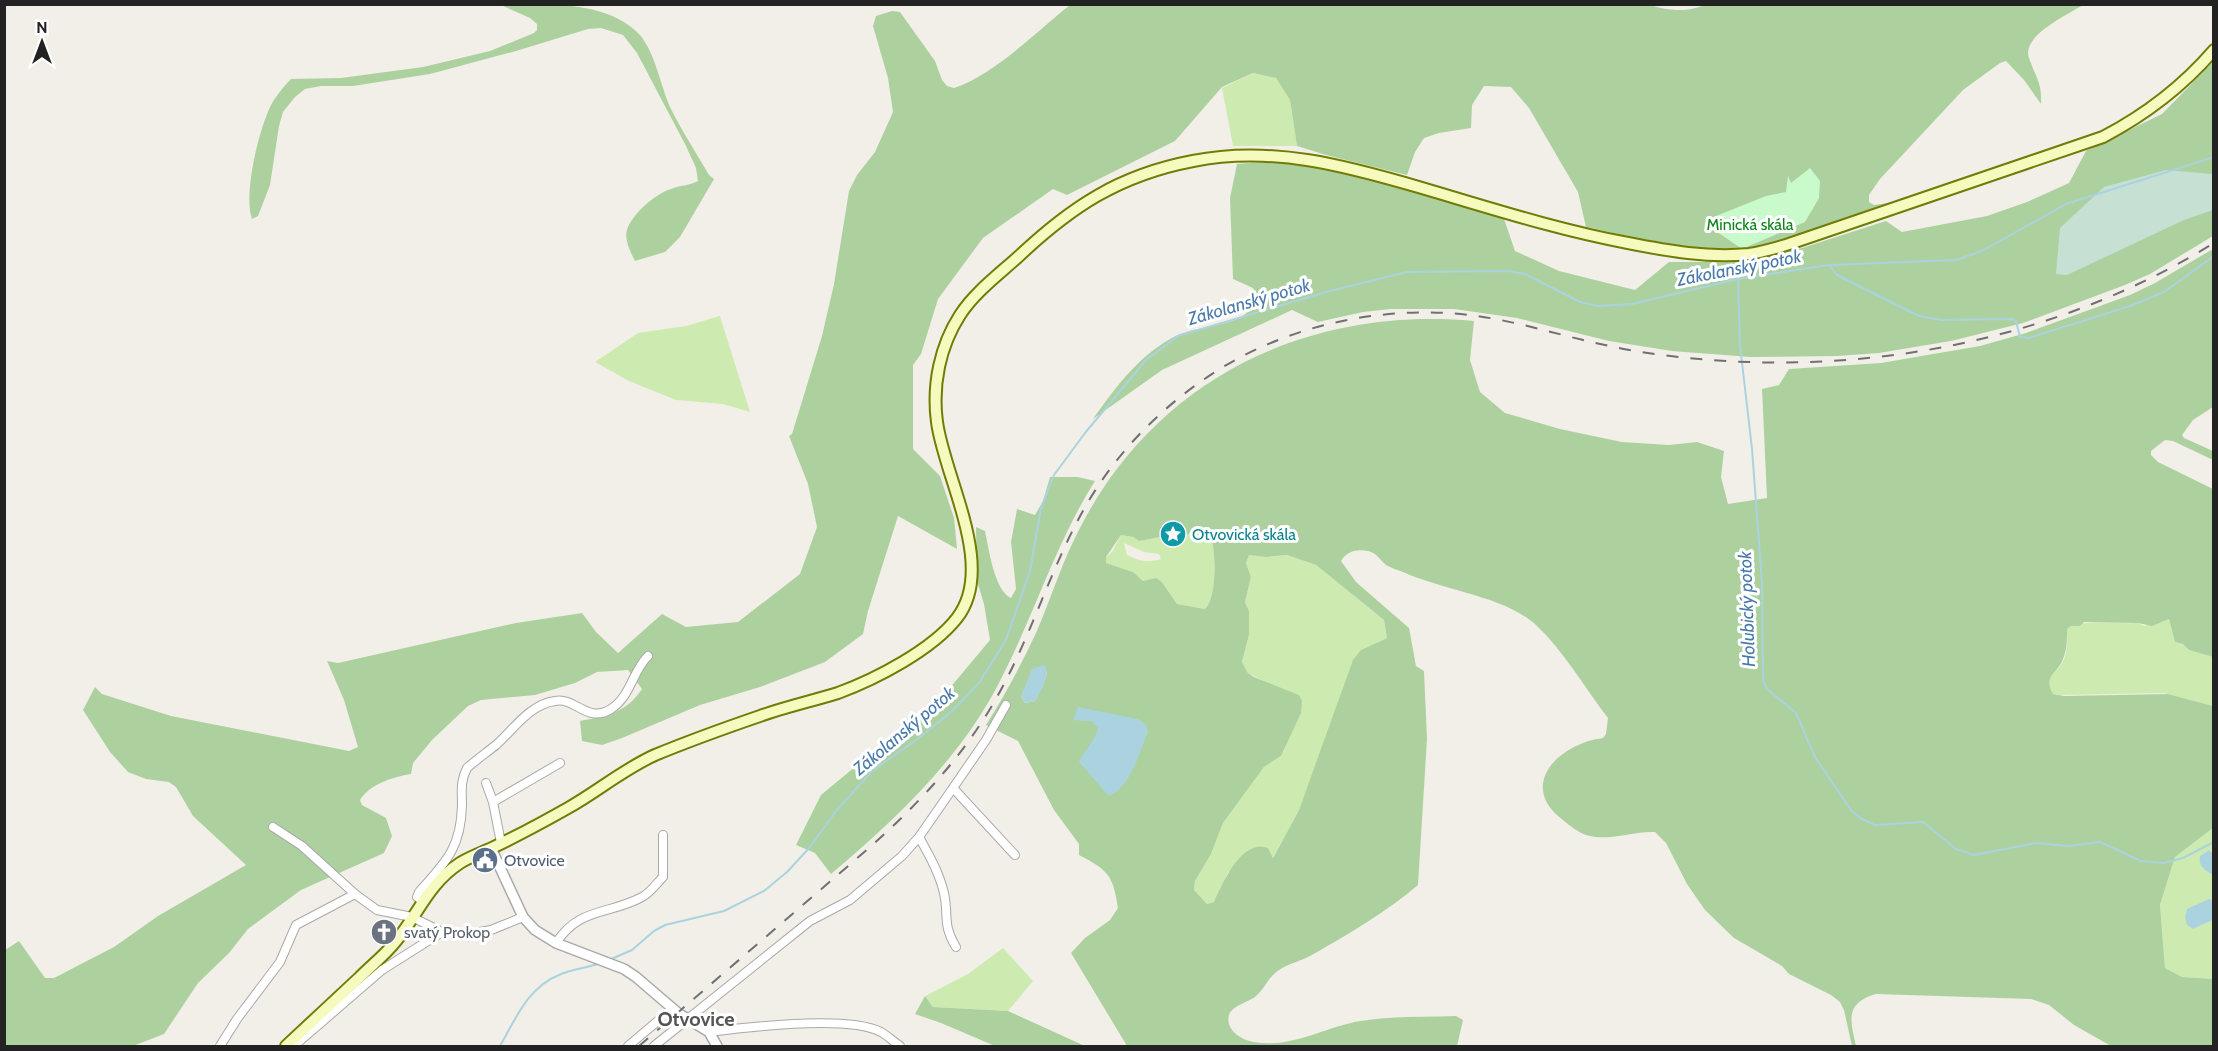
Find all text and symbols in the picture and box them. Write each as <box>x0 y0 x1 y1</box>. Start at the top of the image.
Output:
north arrow <box>12 12 72 72</box>
text: N <box>36 18 48 37</box>
park label: Minická skála <box>1706 215 1794 234</box>
water label: Zákolanský potok <box>1674 245 1804 291</box>
water label: Zákolanský potok <box>1184 274 1314 330</box>
place icon: Otvovická skála <box>1158 519 1188 549</box>
place label: Otvovická skála <box>1192 525 1296 544</box>
water label: Holubický potok <box>1734 549 1760 667</box>
water label: Zákolanský potok <box>848 681 960 781</box>
public building icon: Otvovice <box>470 845 500 875</box>
place label: Otvovice <box>504 851 565 870</box>
church icon: svatý Prokop <box>369 917 399 947</box>
place label: svatý Prokop <box>404 923 490 942</box>
district label: Otvovice <box>658 1007 734 1031</box>

